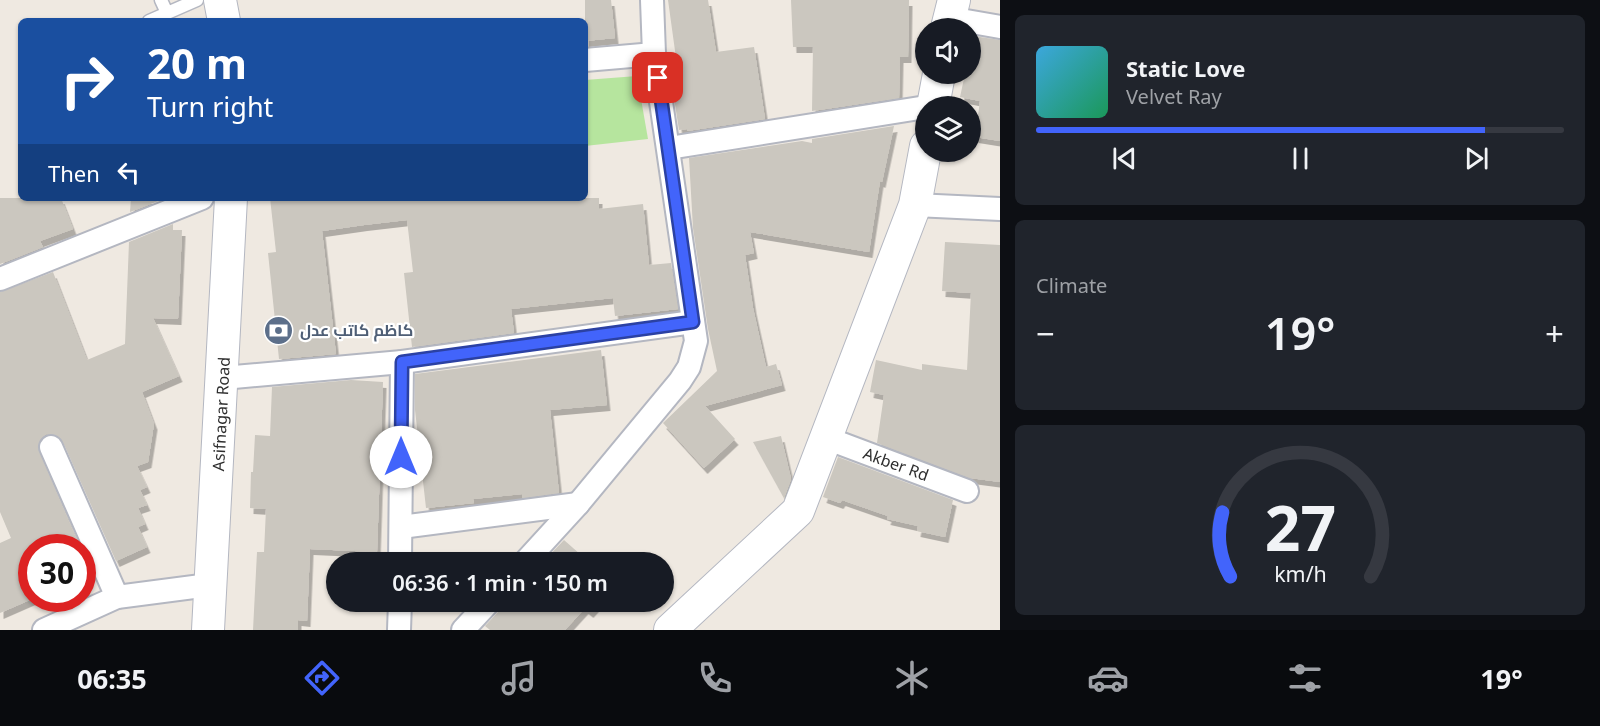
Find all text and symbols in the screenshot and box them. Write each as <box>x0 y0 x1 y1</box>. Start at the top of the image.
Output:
map controls <box>915 18 981 162</box>
button: sound <box>915 18 981 84</box>
text: 20 m <box>147 34 247 91</box>
icon: right <box>48 42 126 120</box>
pin <box>632 52 683 103</box>
text: Static Love <box>1126 53 1245 83</box>
icon: arrive <box>641 61 674 94</box>
text: Velvet Ray <box>1126 83 1222 110</box>
text: Turn right <box>147 88 273 125</box>
button: layers <box>915 96 981 162</box>
icon: previous <box>1108 142 1141 175</box>
icon: pause <box>1284 142 1317 175</box>
icon: next <box>1460 142 1493 175</box>
icon: left <box>112 156 145 189</box>
text: Then <box>48 158 100 188</box>
text: Climate <box>1036 272 1107 299</box>
text: 19° <box>1265 302 1335 363</box>
text: − <box>1036 311 1055 356</box>
text: + <box>1545 311 1564 356</box>
bank icon: كاظم كاتب عدل <box>263 314 295 346</box>
place label: كاظم كاتب عدل <box>300 319 413 342</box>
street label: Asifnagar Road <box>207 356 235 472</box>
position arrow <box>369 425 433 489</box>
street label: Akber Rd <box>860 442 932 486</box>
text: 27 <box>1264 484 1336 569</box>
speed limit sign: 30 <box>18 534 96 612</box>
text: km/h <box>1274 559 1326 588</box>
text: 06:36 · 1 min · 150 m <box>392 567 608 597</box>
icon: directions <box>301 657 343 699</box>
icon: music <box>498 657 540 699</box>
icon: phone <box>694 657 736 699</box>
icon: climate <box>891 657 933 699</box>
icon: car <box>1087 657 1129 699</box>
icon: filters <box>1284 657 1326 699</box>
text: 06:35 <box>77 660 147 697</box>
text: 19° <box>1480 660 1523 697</box>

